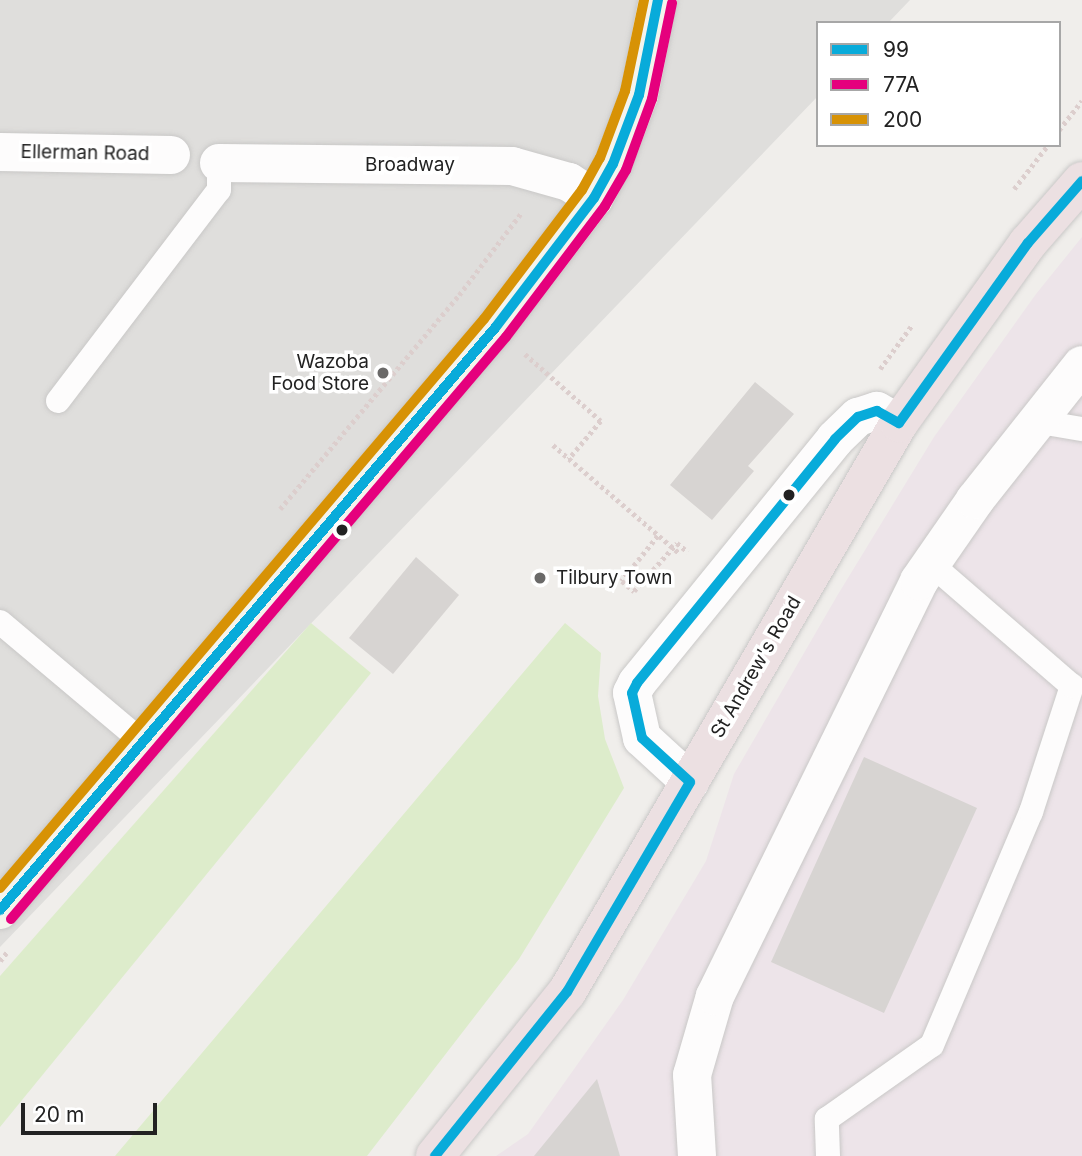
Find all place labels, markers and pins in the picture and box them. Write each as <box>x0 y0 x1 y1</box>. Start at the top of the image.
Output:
place label: Wazoba Food Store <box>271 351 369 395</box>
marker: Wazoba Food Store <box>375 365 391 381</box>
unlabelled marker <box>782 488 796 502</box>
unlabelled marker <box>335 523 349 537</box>
place label: Tilbury Town <box>556 567 672 589</box>
marker: Tilbury Town <box>530 568 550 588</box>

